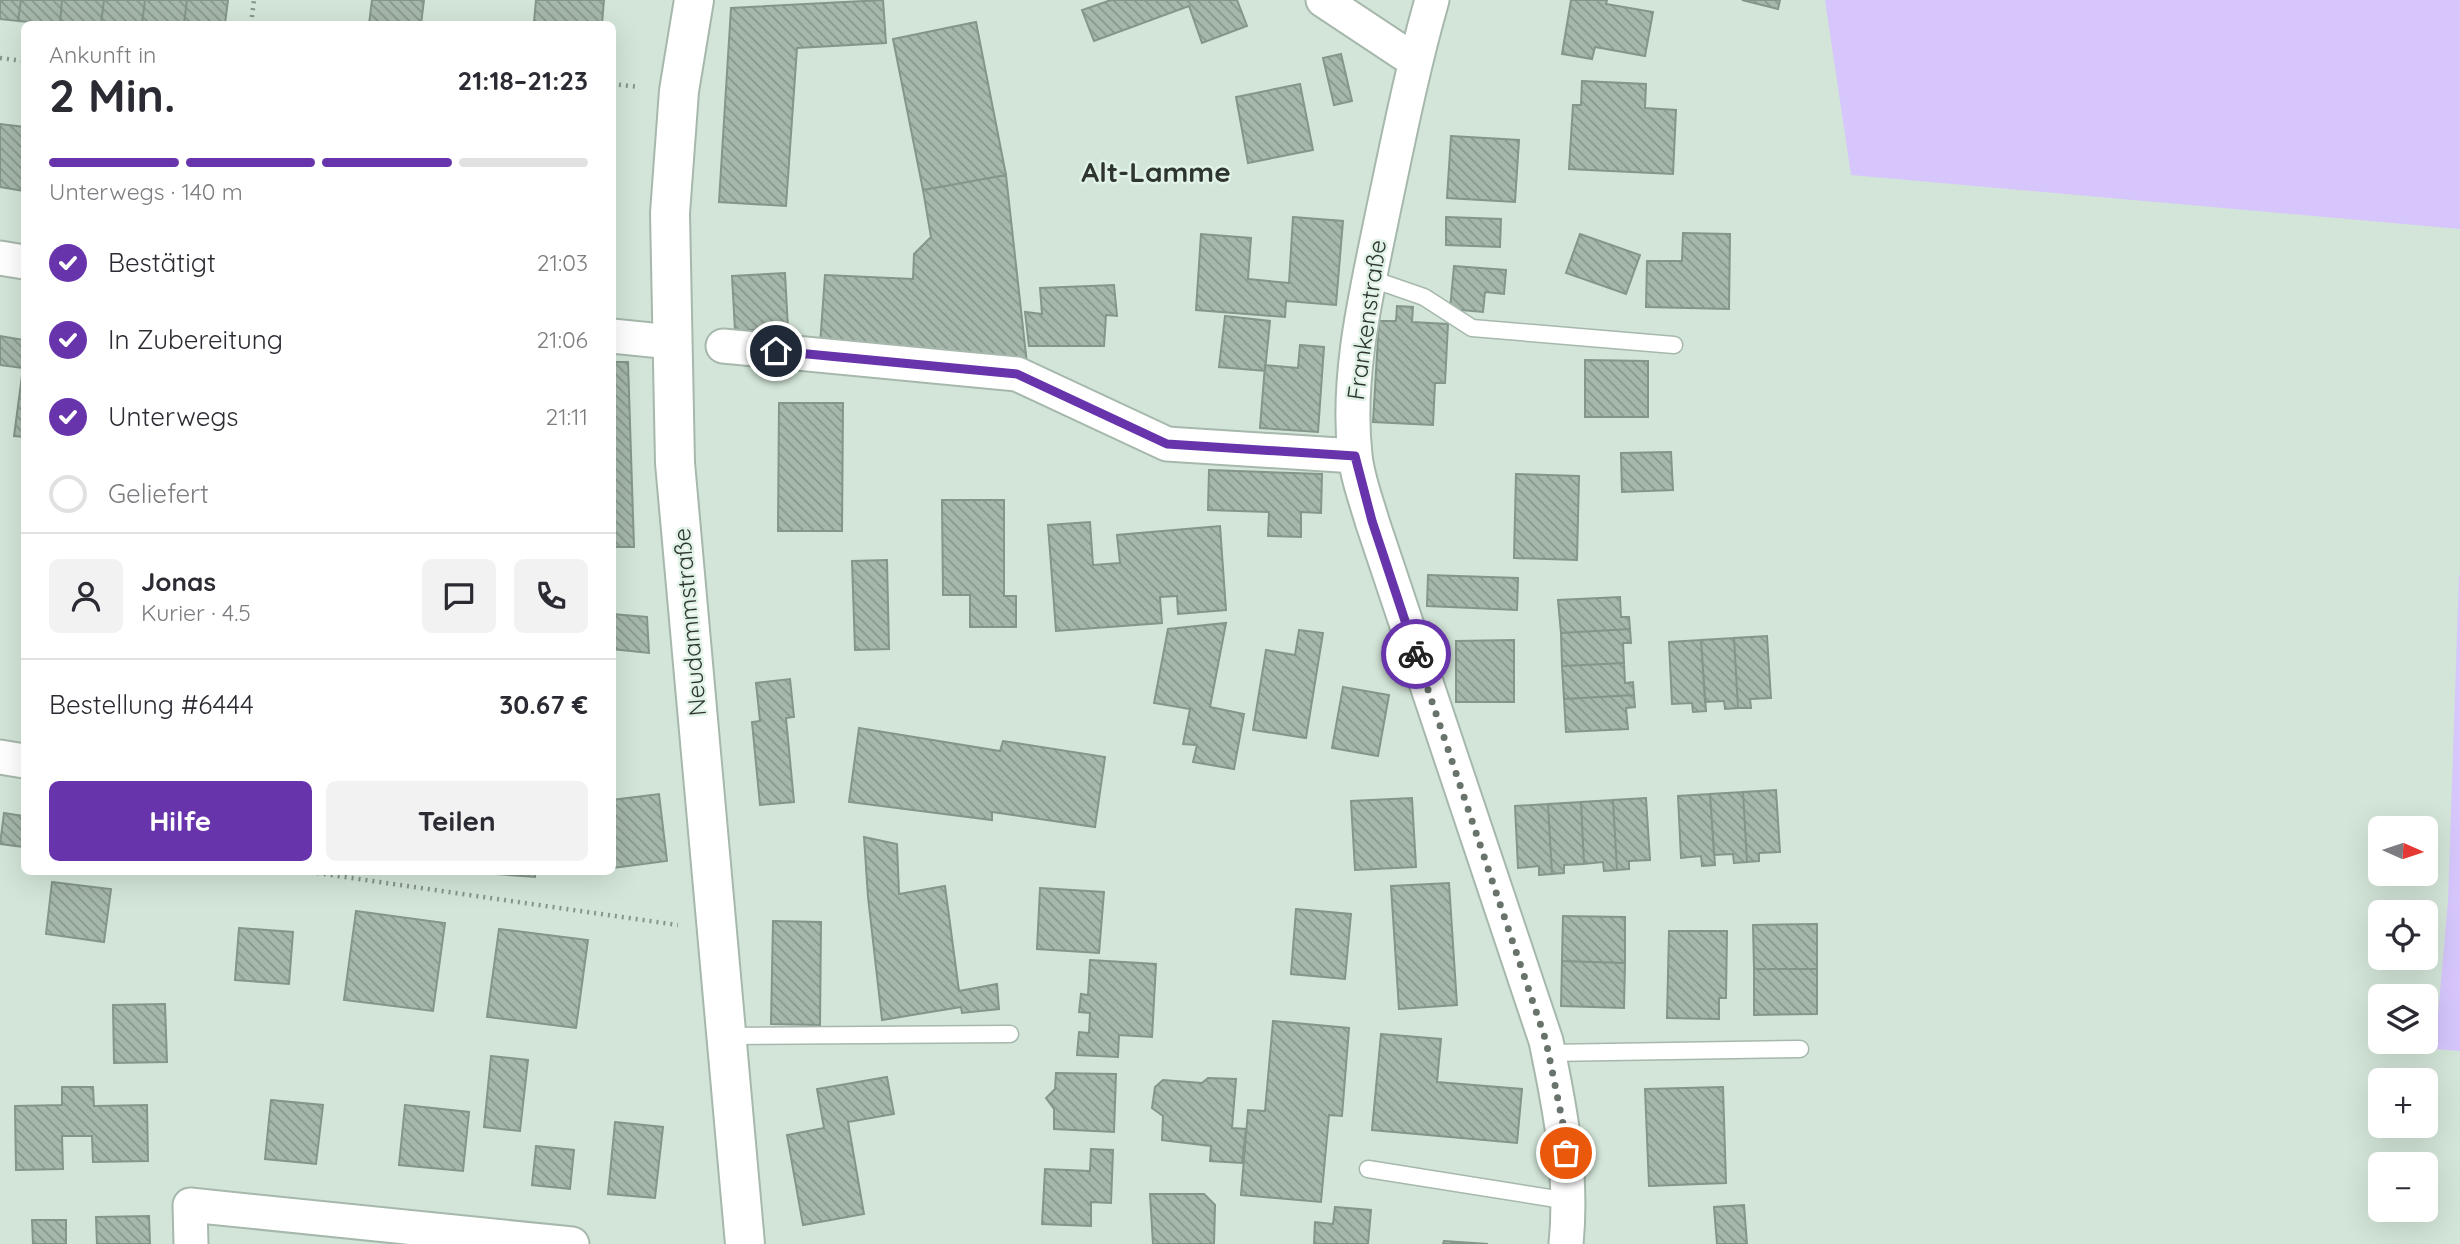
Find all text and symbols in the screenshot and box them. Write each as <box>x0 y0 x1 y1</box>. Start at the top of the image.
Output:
text: Ankunft in <box>49 40 156 69</box>
text: 21:18–21:23 <box>457 64 588 97</box>
text: 2 Min. <box>49 66 175 124</box>
district label: Alt-Lamme <box>1081 154 1231 189</box>
text: Unterwegs · 140 m <box>49 177 243 206</box>
street label: Frankenstraße <box>1340 238 1392 402</box>
icon: check <box>49 244 87 282</box>
text: Bestätigt <box>108 246 216 279</box>
text: 21:03 <box>537 248 588 277</box>
icon: check <box>49 321 87 359</box>
pin <box>746 321 806 381</box>
text: In Zubereitung <box>108 323 283 356</box>
text: 21:06 <box>536 325 588 354</box>
icon: home <box>757 332 795 370</box>
icon: check <box>49 398 87 436</box>
text: Unterwegs <box>108 400 239 433</box>
text: 21:11 <box>545 402 588 431</box>
text: Geliefert <box>108 477 209 510</box>
street label: Neudammstraße <box>666 527 712 717</box>
button: person <box>49 559 123 633</box>
button: chat <box>422 559 496 633</box>
button: phone <box>514 559 588 633</box>
text: Jonas <box>141 565 216 598</box>
text: Kurier · 4.5 <box>141 598 251 627</box>
courier <box>1381 619 1451 689</box>
icon: bike <box>1397 635 1435 673</box>
text: Bestellung #6444 <box>49 688 254 721</box>
text: 30.67 € <box>499 688 588 721</box>
button: Hilfe <box>49 781 312 861</box>
button: Teilen <box>326 781 588 861</box>
north arrow <box>2368 816 2438 886</box>
map controls <box>2368 816 2438 1222</box>
button: locate <box>2368 900 2438 970</box>
button: layers <box>2368 984 2438 1054</box>
button: + <box>2368 1068 2438 1138</box>
pin <box>1536 1123 1596 1183</box>
icon: bag <box>1547 1134 1585 1172</box>
button: − <box>2368 1152 2438 1222</box>

